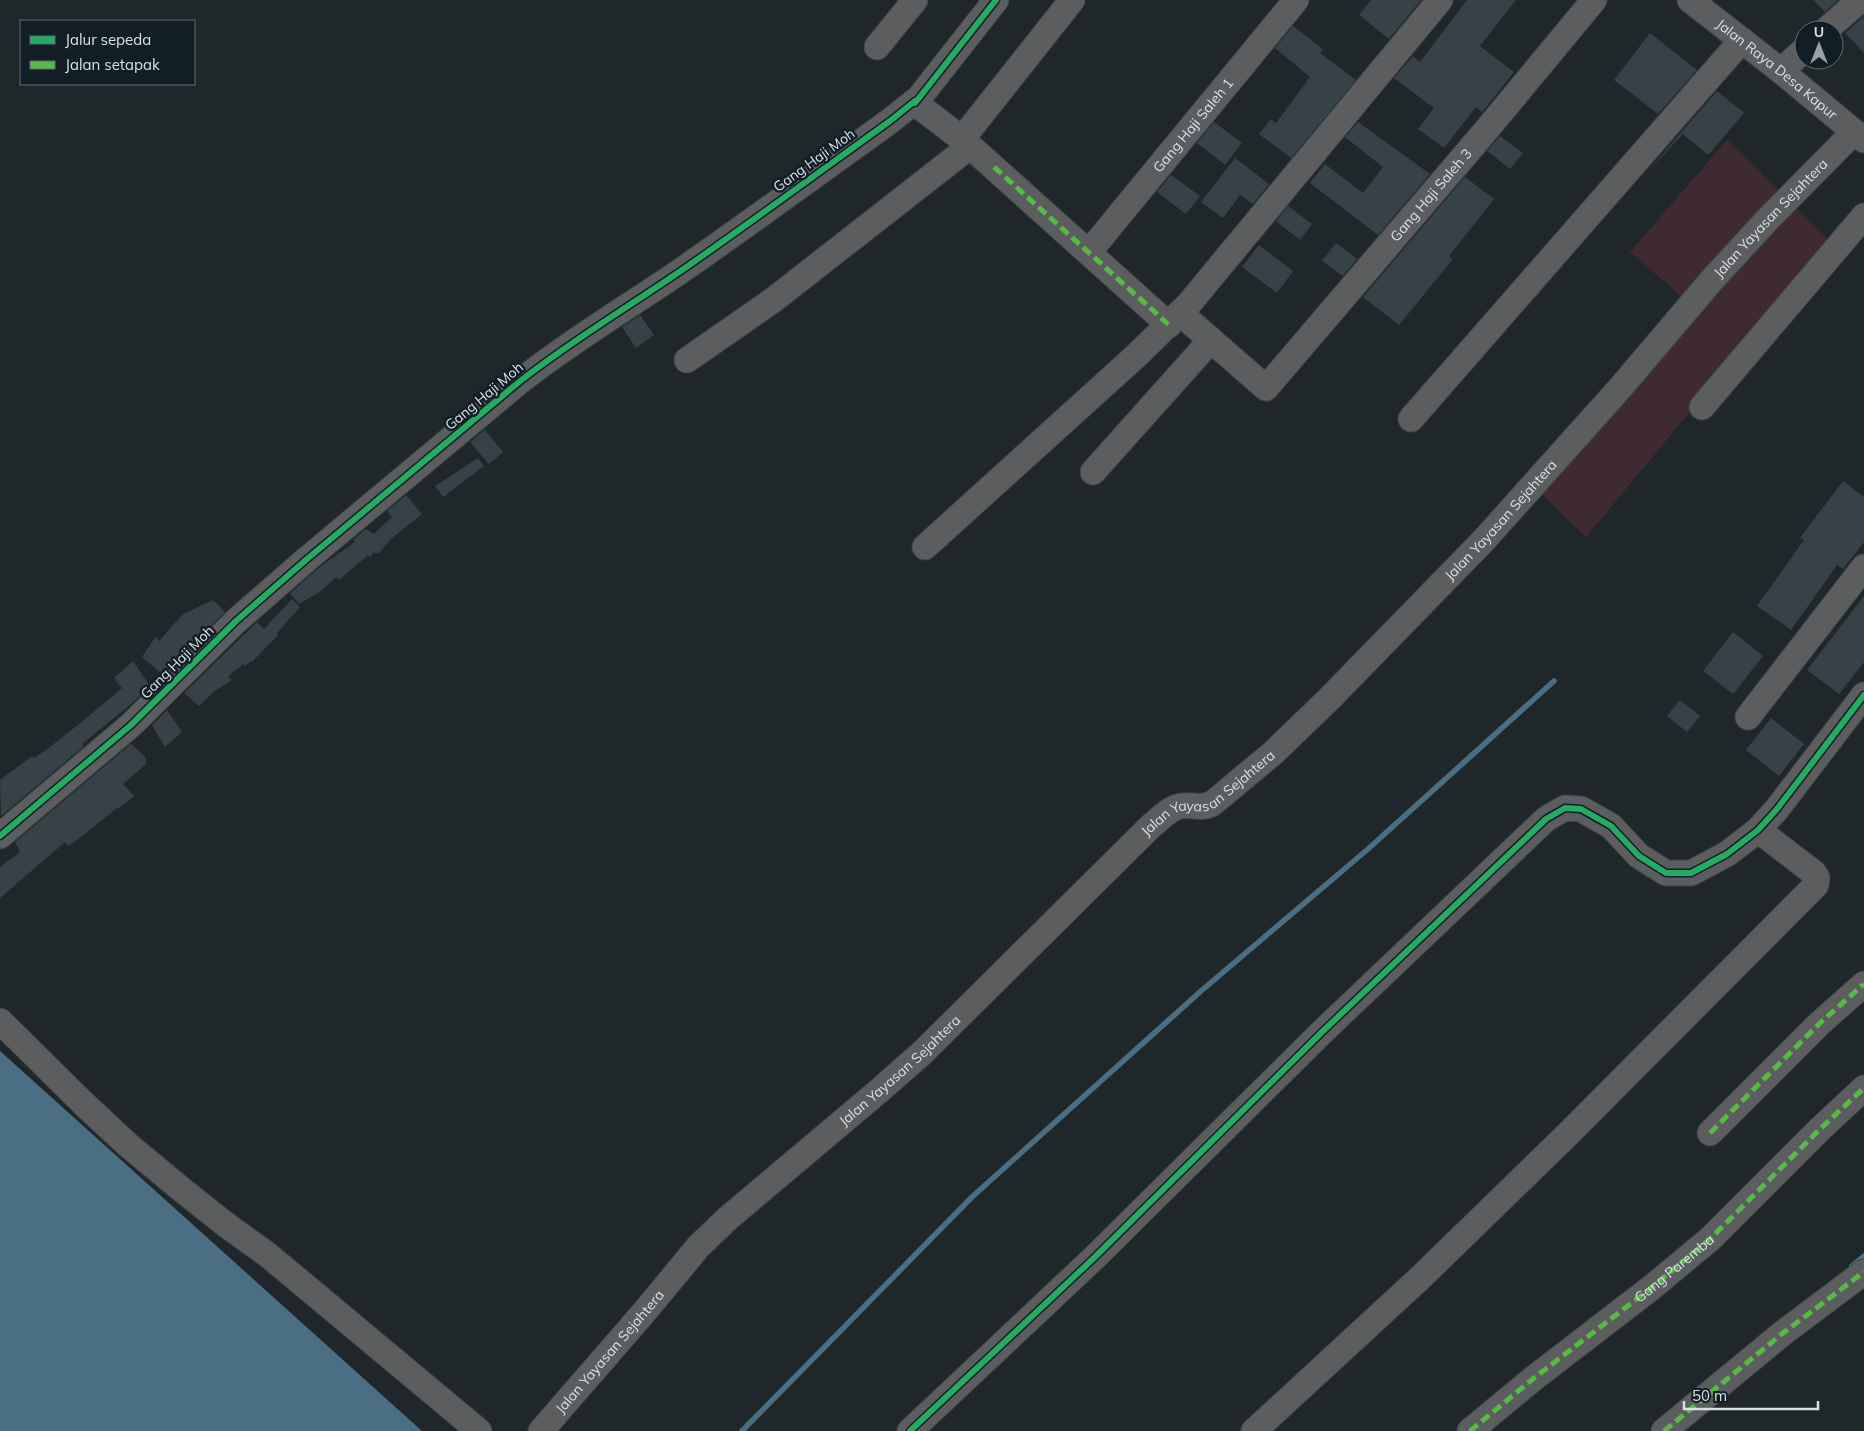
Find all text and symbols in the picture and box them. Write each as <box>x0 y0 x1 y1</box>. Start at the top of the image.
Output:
street label: Jalan Raya Desa Kapur <box>1713 15 1842 124</box>
legend <box>20 20 195 85</box>
north arrow <box>1794 20 1844 70</box>
text: U <box>1814 23 1824 41</box>
text: Jalur sepeda <box>65 30 151 49</box>
text: Jalan setapak <box>65 55 160 74</box>
street label: Gang Haji Saleh 1 <box>1149 74 1237 176</box>
street label: Gang Haji Moh <box>770 124 858 196</box>
street label: Gang Haji Saleh 3 <box>1386 145 1476 245</box>
street label: Jalan Yayasan Sejahtera <box>1710 155 1832 281</box>
street label: Gang Haji Moh <box>441 358 527 434</box>
street label: Jalan Yayasan Sejahtera <box>1441 456 1561 584</box>
street label: Gang Haji Moh <box>136 621 218 703</box>
street label: Jalan Yayasan Sejahtera <box>1137 746 1279 840</box>
street label: Jalan Yayasan Sejahtera <box>835 1011 964 1130</box>
street label: Gang Paremba <box>1631 1230 1718 1307</box>
street label: Jalan Yayasan Sejahtera <box>551 1286 668 1417</box>
scale bar <box>1684 1378 1818 1410</box>
text: 50 m <box>1692 1386 1727 1405</box>

